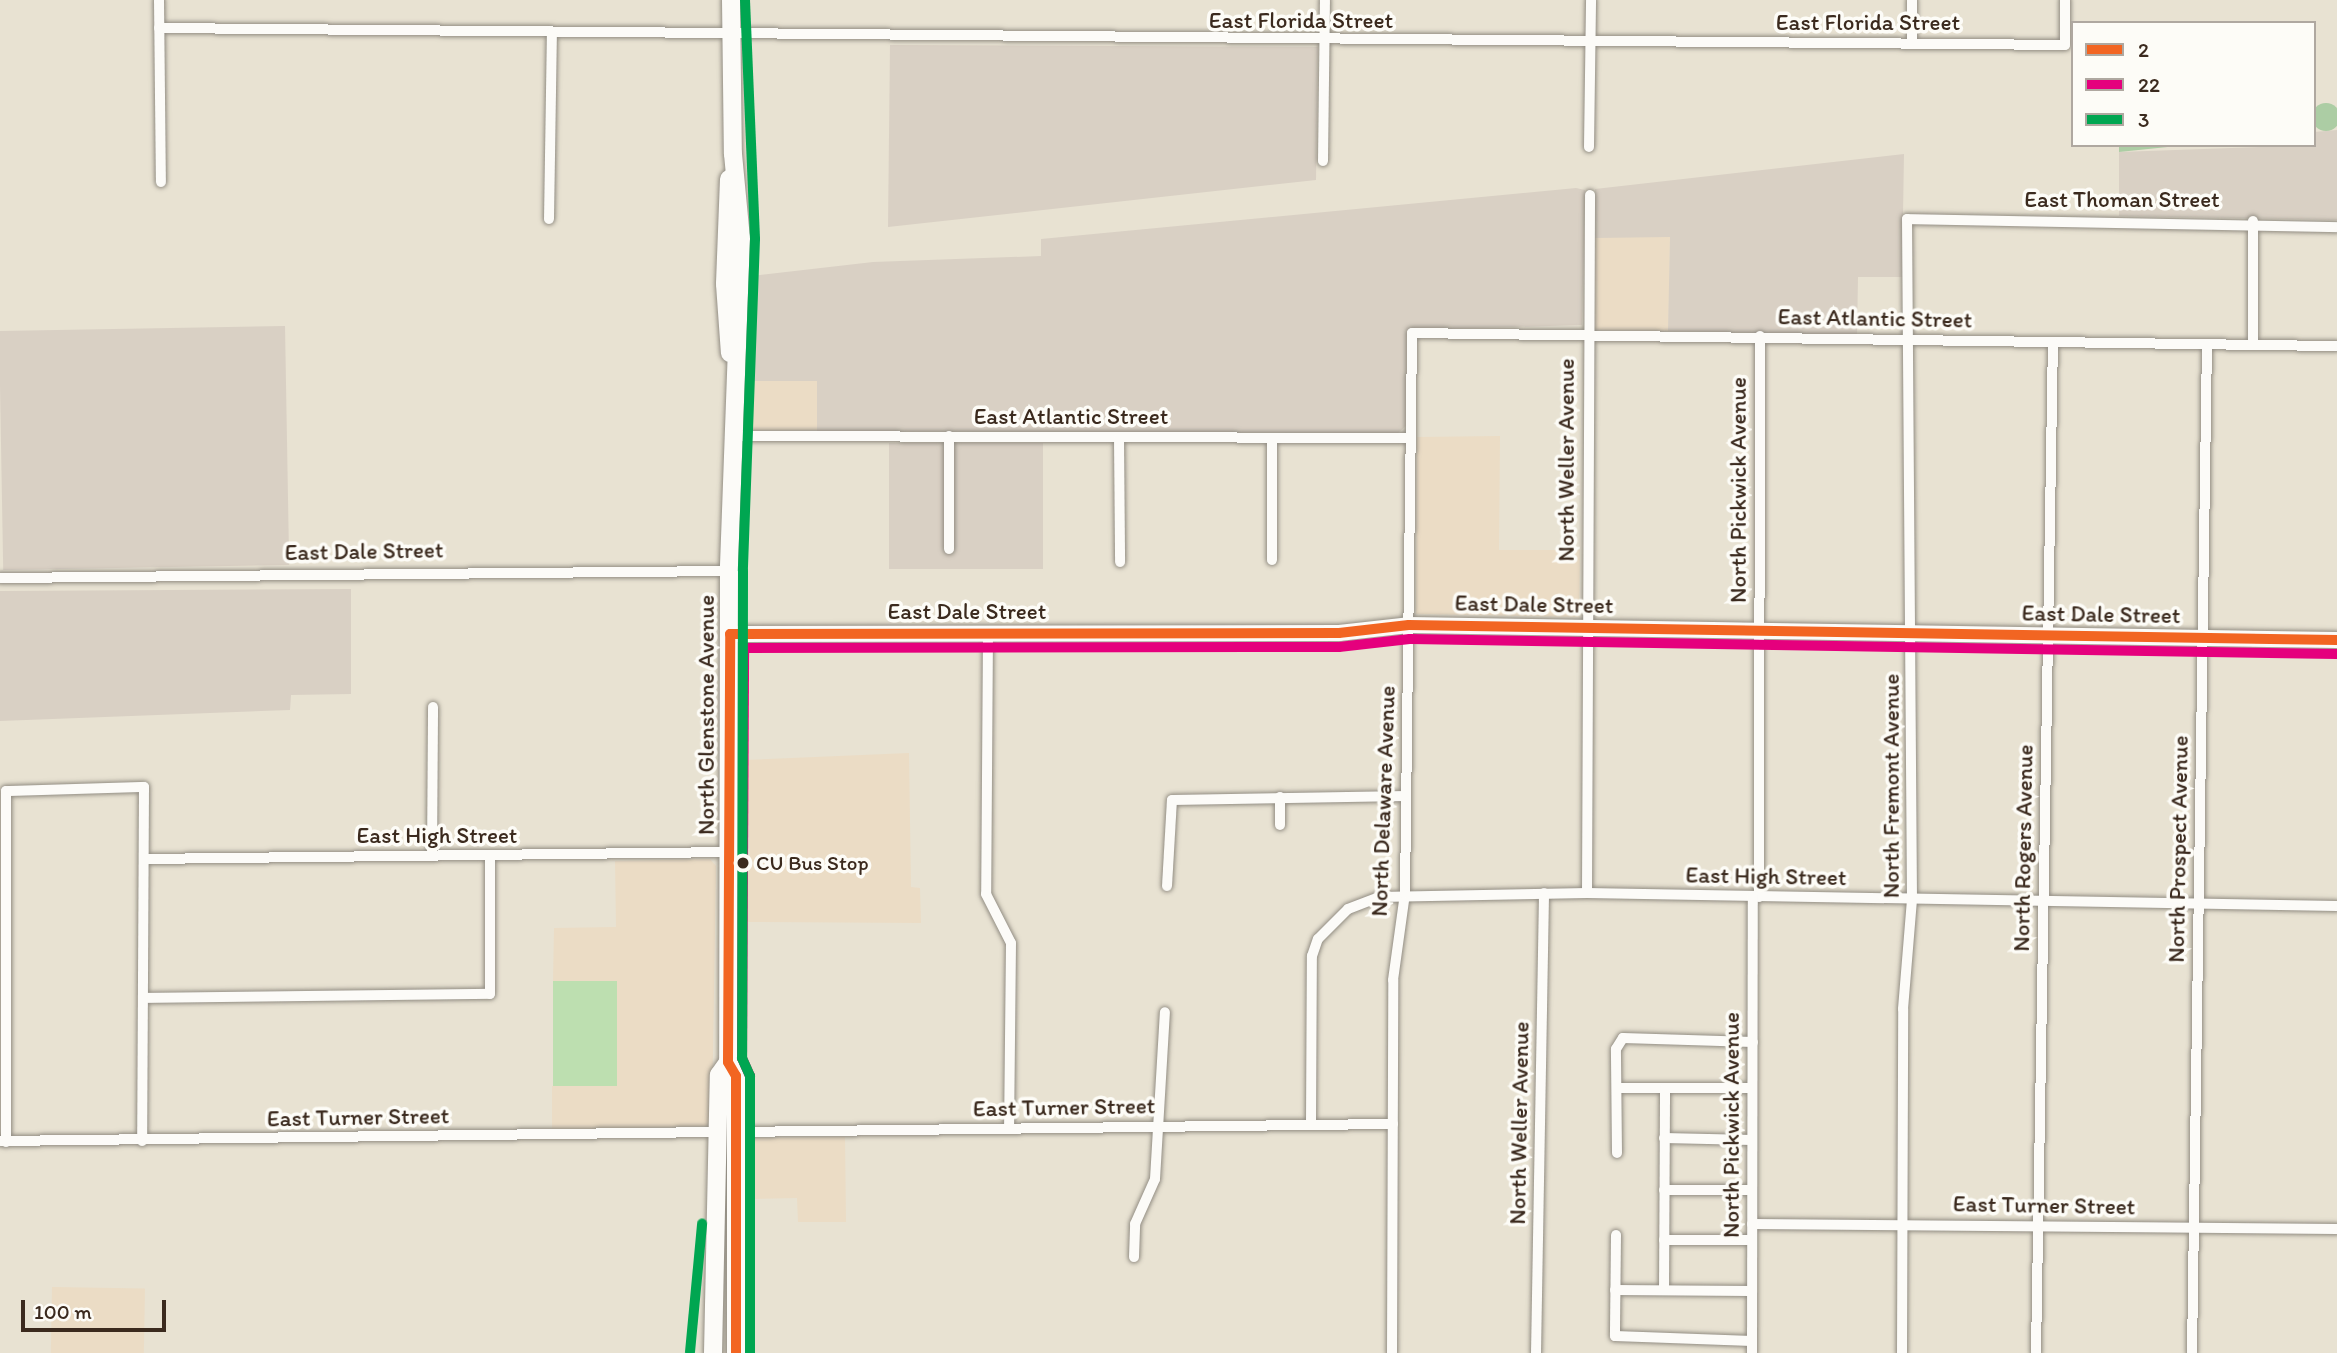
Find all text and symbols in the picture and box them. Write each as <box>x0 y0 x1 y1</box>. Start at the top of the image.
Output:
street label: East Florida Street <box>1209 6 1393 34</box>
street label: East Florida Street <box>1776 8 1960 36</box>
legend <box>2071 21 2316 147</box>
text: 2 <box>2138 37 2149 62</box>
text: 22 <box>2138 72 2160 97</box>
text: 3 <box>2138 107 2149 132</box>
street label: East Thoman Street <box>2025 185 2219 213</box>
street label: East Atlantic Street <box>1777 303 1973 333</box>
street label: North Weller Avenue <box>1552 359 1580 561</box>
street label: North Pickwick Avenue <box>1724 377 1752 603</box>
street label: East Atlantic Street <box>974 402 1168 430</box>
street label: East Dale Street <box>284 536 444 566</box>
street label: East Dale Street <box>1454 589 1614 619</box>
street label: North Glenstone Avenue <box>692 595 720 835</box>
street label: East Dale Street <box>887 597 1047 625</box>
street label: East Dale Street <box>2021 599 2181 629</box>
street label: North Fremont Avenue <box>1877 674 1905 898</box>
street label: North Delaware Avenue <box>1365 685 1401 917</box>
street label: North Prospect Avenue <box>2162 736 2194 962</box>
street label: North Rogers Avenue <box>2007 744 2039 952</box>
street label: East High Street <box>357 821 517 849</box>
place label: CU Bus Stop <box>756 850 868 876</box>
marker: CU Bus Stop <box>736 856 750 870</box>
street label: East High Street <box>1686 861 1846 891</box>
street label: North Pickwick Avenue <box>1717 1012 1745 1238</box>
street label: North Weller Avenue <box>1503 1022 1535 1224</box>
street label: East Turner Street <box>974 1092 1154 1122</box>
street label: East Turner Street <box>268 1102 448 1132</box>
street label: East Turner Street <box>1954 1190 2134 1220</box>
scale bar <box>24 1286 170 1330</box>
text: 100 m <box>34 1299 92 1324</box>

